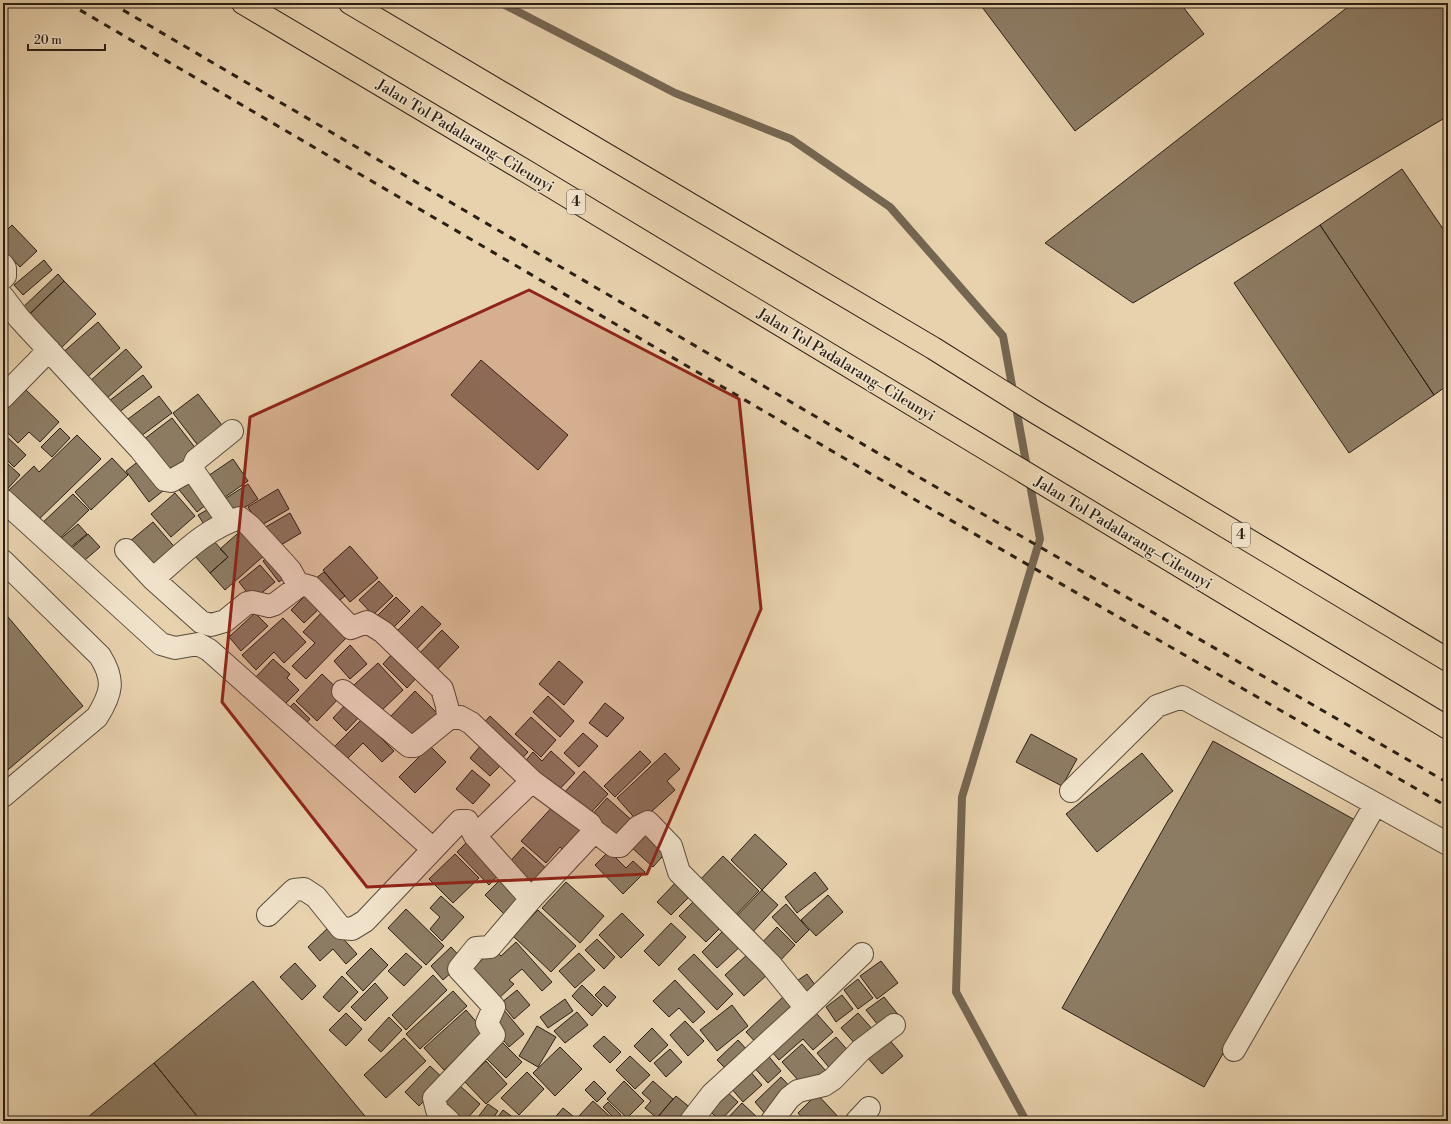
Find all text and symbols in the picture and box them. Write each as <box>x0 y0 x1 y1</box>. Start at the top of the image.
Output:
scale bar <box>28 26 105 52</box>
text: 20 m <box>34 33 62 48</box>
street label: Jalan Tol Padalarang–Cileunyi <box>372 75 557 197</box>
road number: 4 <box>567 190 585 214</box>
street label: Jalan Tol Padalarang–Cileunyi <box>753 304 938 426</box>
street label: Jalan Tol Padalarang–Cileunyi <box>1030 472 1215 594</box>
road number: 4 <box>1232 523 1250 547</box>

